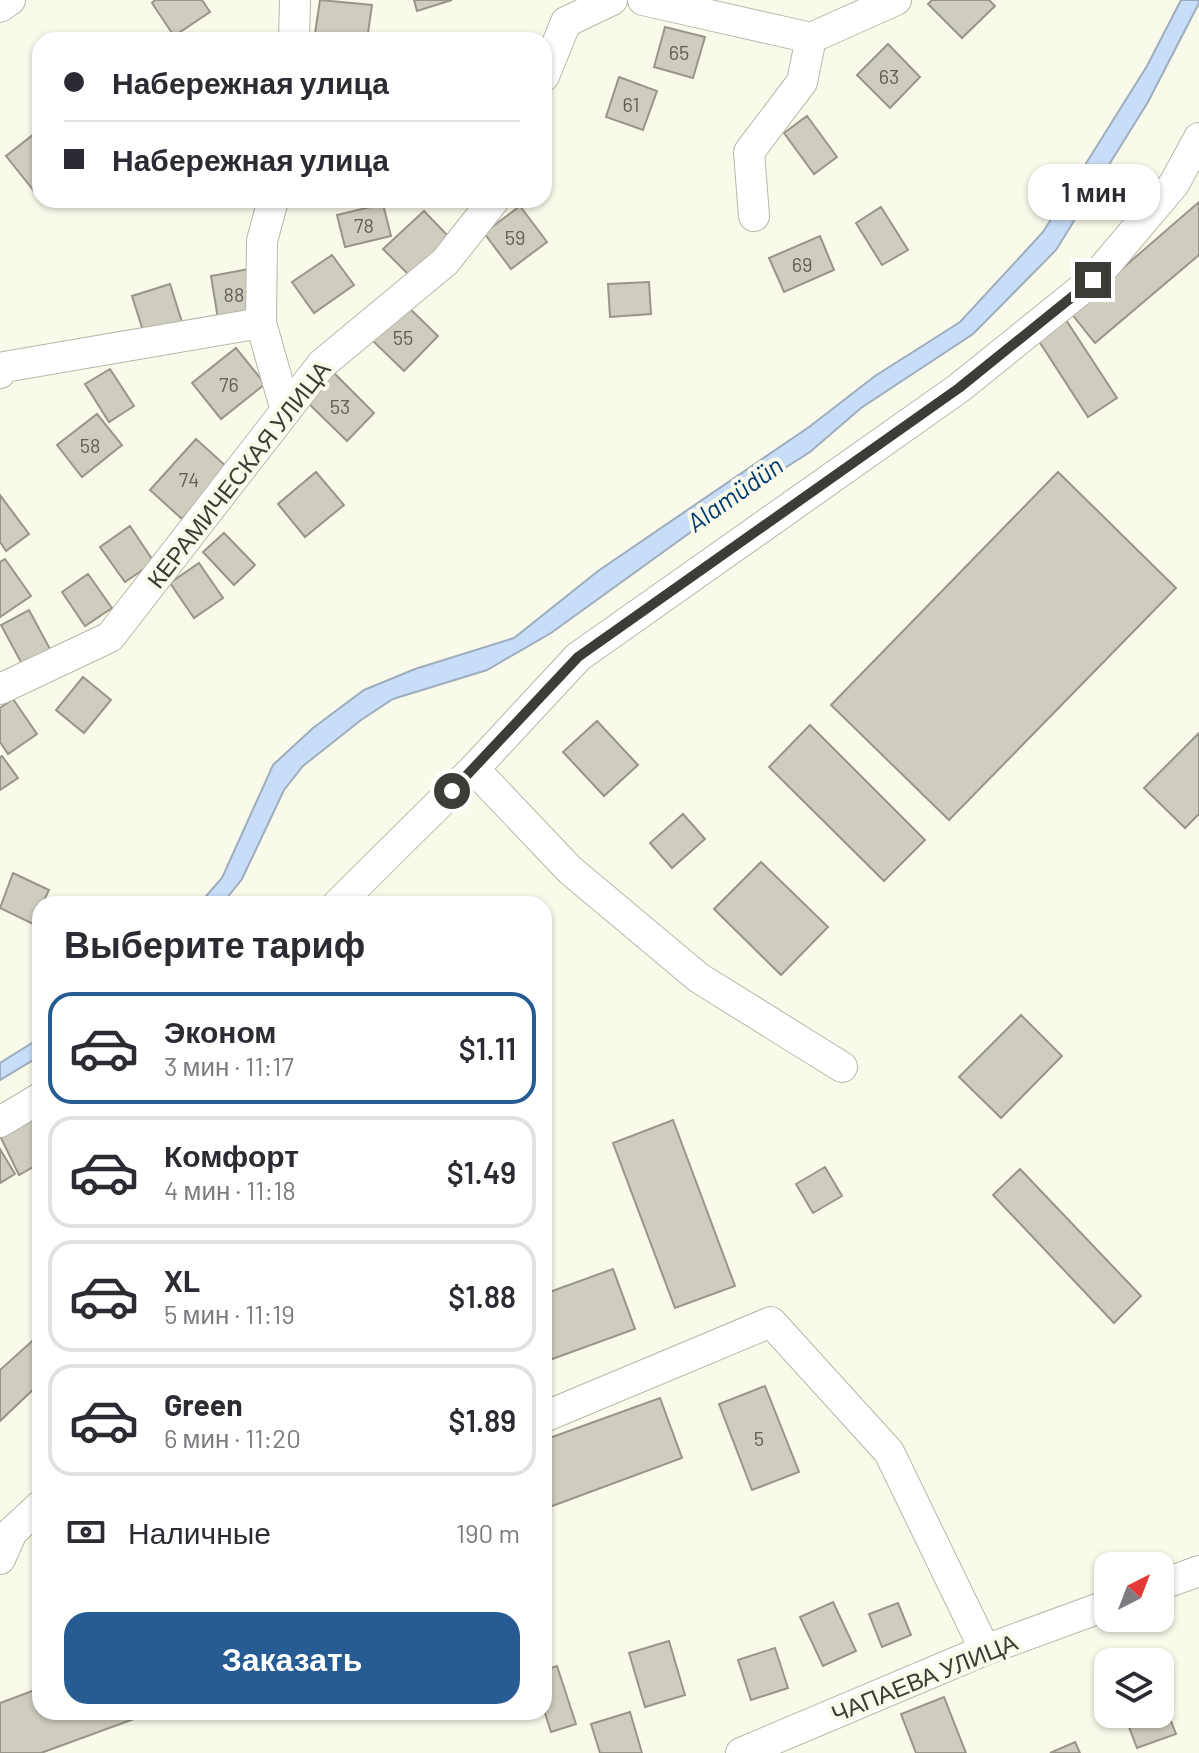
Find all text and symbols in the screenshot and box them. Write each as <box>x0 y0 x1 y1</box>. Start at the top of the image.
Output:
house number: 65 <box>669 40 689 64</box>
text: Набережная улица <box>112 64 389 100</box>
house number: 63 <box>879 64 899 88</box>
house number: 61 <box>623 92 639 116</box>
text: Набережная улица <box>112 141 389 177</box>
callout: 1 мин <box>1027 164 1159 220</box>
text: 1 мин <box>1061 176 1127 207</box>
house number: 78 <box>354 213 374 237</box>
house number: 59 <box>505 225 525 249</box>
house number: 69 <box>792 252 812 276</box>
route end <box>1075 262 1111 298</box>
house number: 88 <box>224 282 244 306</box>
house number: 55 <box>393 325 413 349</box>
street label: КЕРАМИЧЕСКАЯ УЛИЦА <box>140 355 336 593</box>
house number: 76 <box>219 372 239 396</box>
house number: 53 <box>330 394 350 418</box>
house number: 58 <box>80 433 100 457</box>
water label: Alamüdün <box>680 449 788 537</box>
house number: 74 <box>179 467 199 491</box>
route start <box>434 773 470 809</box>
text: Выберите тариф <box>64 922 365 965</box>
icon: car <box>68 1012 140 1084</box>
text: Эконом <box>164 1013 277 1049</box>
text: $1.11 <box>459 1030 516 1066</box>
text: 3 мин · 11:17 <box>164 1050 294 1081</box>
icon: car <box>68 1136 140 1208</box>
text: Комфорт <box>164 1137 299 1173</box>
text: $1.49 <box>447 1154 516 1190</box>
text: 4 мин · 11:18 <box>164 1174 296 1205</box>
icon: car <box>68 1260 140 1332</box>
text: XL <box>164 1262 200 1298</box>
text: $1.88 <box>448 1278 516 1314</box>
text: 5 мин · 11:19 <box>164 1298 295 1329</box>
icon: car <box>68 1384 140 1456</box>
text: Green <box>164 1386 243 1422</box>
text: $1.89 <box>448 1402 516 1438</box>
text: 6 мин · 11:20 <box>164 1422 301 1453</box>
house number: 5 <box>754 1426 764 1450</box>
icon: cash <box>64 1510 108 1554</box>
text: Наличные <box>128 1514 271 1550</box>
text: 190 m <box>456 1517 520 1548</box>
north arrow <box>1094 1552 1174 1632</box>
map controls <box>1094 1552 1174 1728</box>
button: Заказать <box>64 1612 520 1704</box>
street label: ЧАПАЕВА УЛИЦА <box>827 1626 1021 1728</box>
button: layers <box>1094 1648 1174 1728</box>

